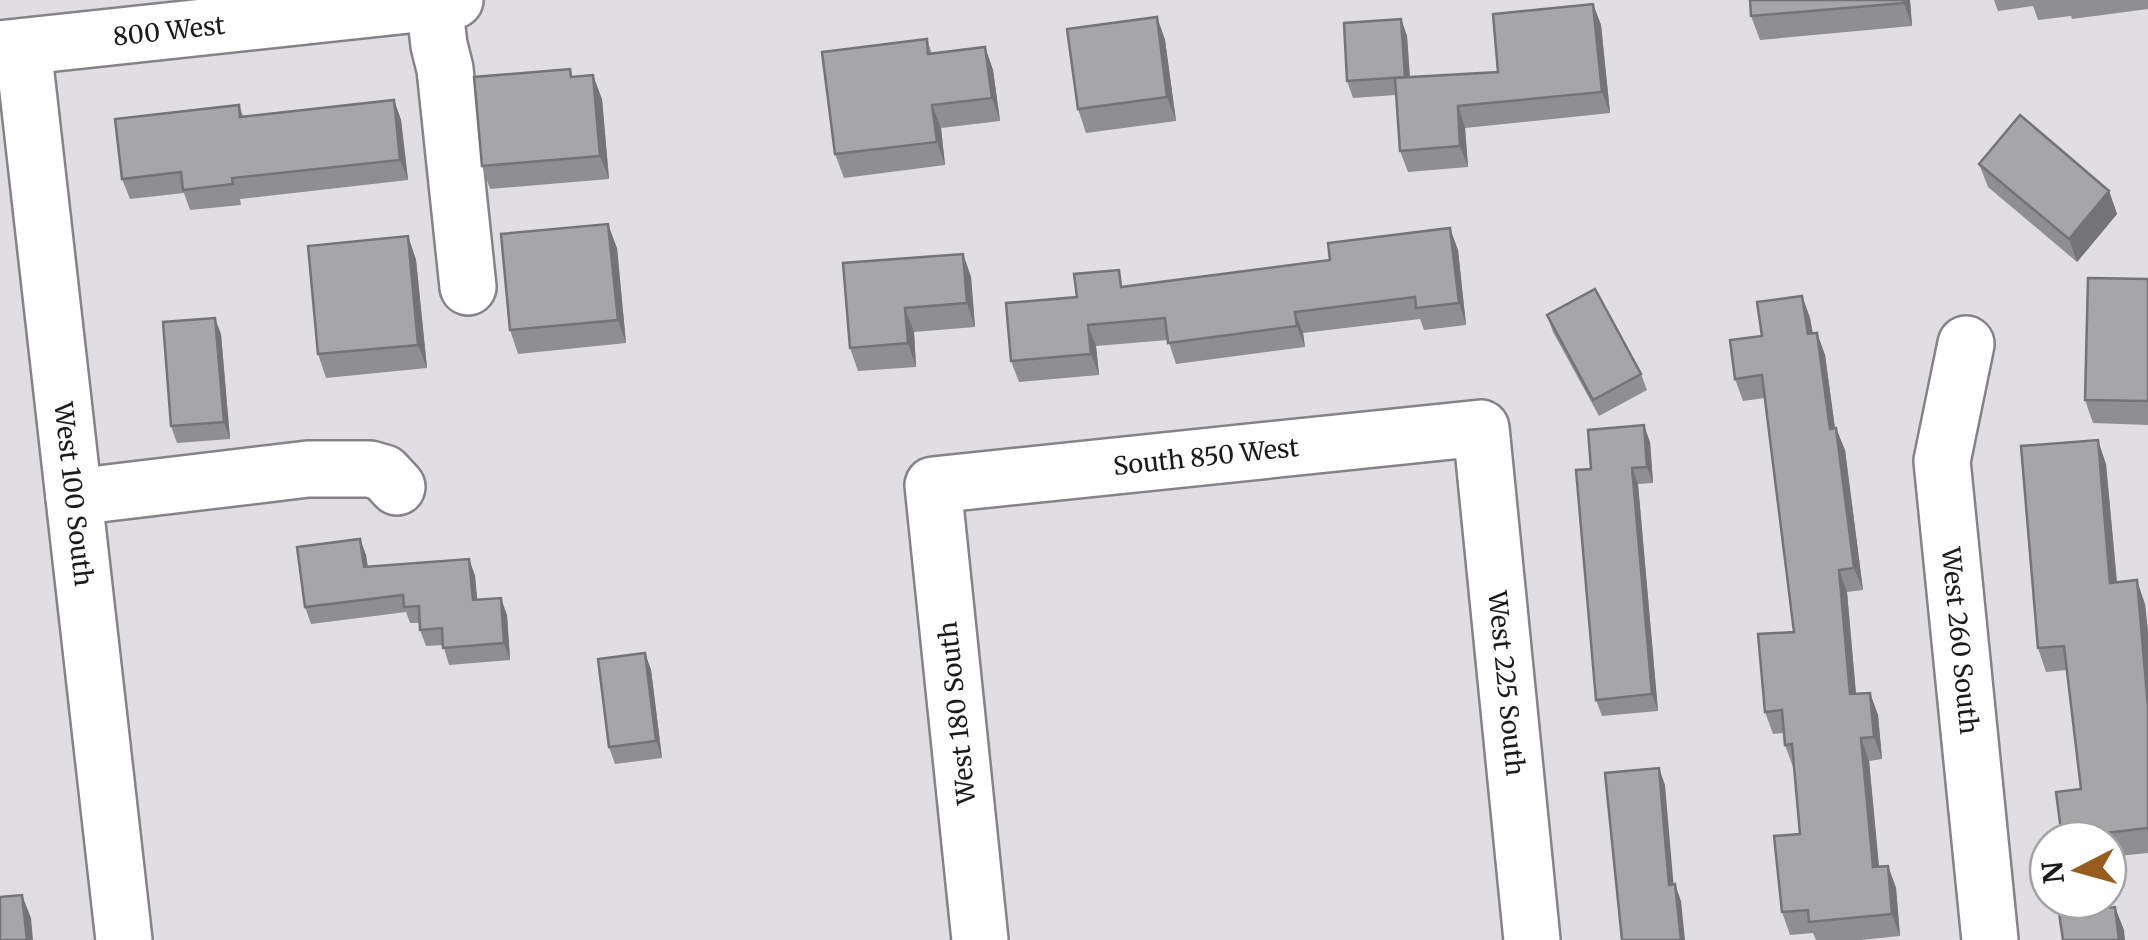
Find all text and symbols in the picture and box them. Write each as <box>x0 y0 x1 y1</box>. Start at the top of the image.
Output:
street label: 800 West <box>111 9 227 53</box>
street label: West 100 South <box>47 399 100 588</box>
street label: South 850 West <box>1112 431 1301 482</box>
street label: West 260 South <box>1935 545 1985 736</box>
street label: West 225 South <box>1481 589 1532 777</box>
street label: West 180 South <box>931 620 983 807</box>
north arrow <box>2028 820 2128 920</box>
text: N <box>2034 860 2072 885</box>

